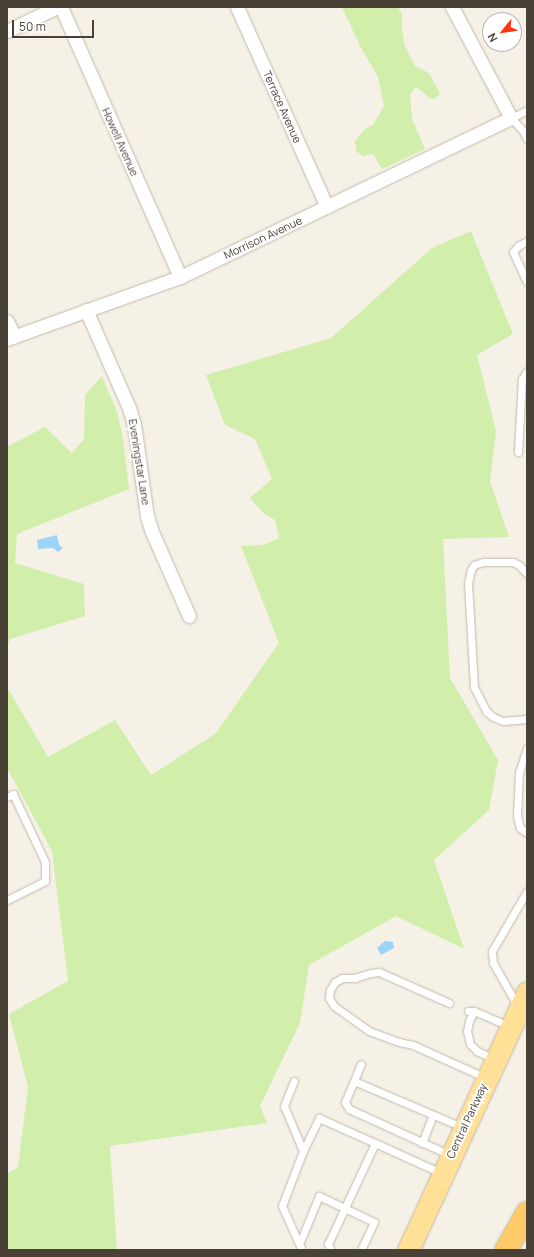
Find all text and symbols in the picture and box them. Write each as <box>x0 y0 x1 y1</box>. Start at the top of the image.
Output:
scale bar <box>14 12 96 38</box>
north arrow <box>482 12 522 52</box>
text: 50 m <box>19 18 46 35</box>
text: N <box>484 31 501 45</box>
street label: Terrace Avenue <box>260 69 304 145</box>
street label: Howell Avenue <box>99 106 141 178</box>
street label: Morrison Avenue <box>222 214 304 262</box>
street label: Eveningstar Lane <box>126 418 152 506</box>
street label: Central Parkway <box>444 1081 490 1161</box>

